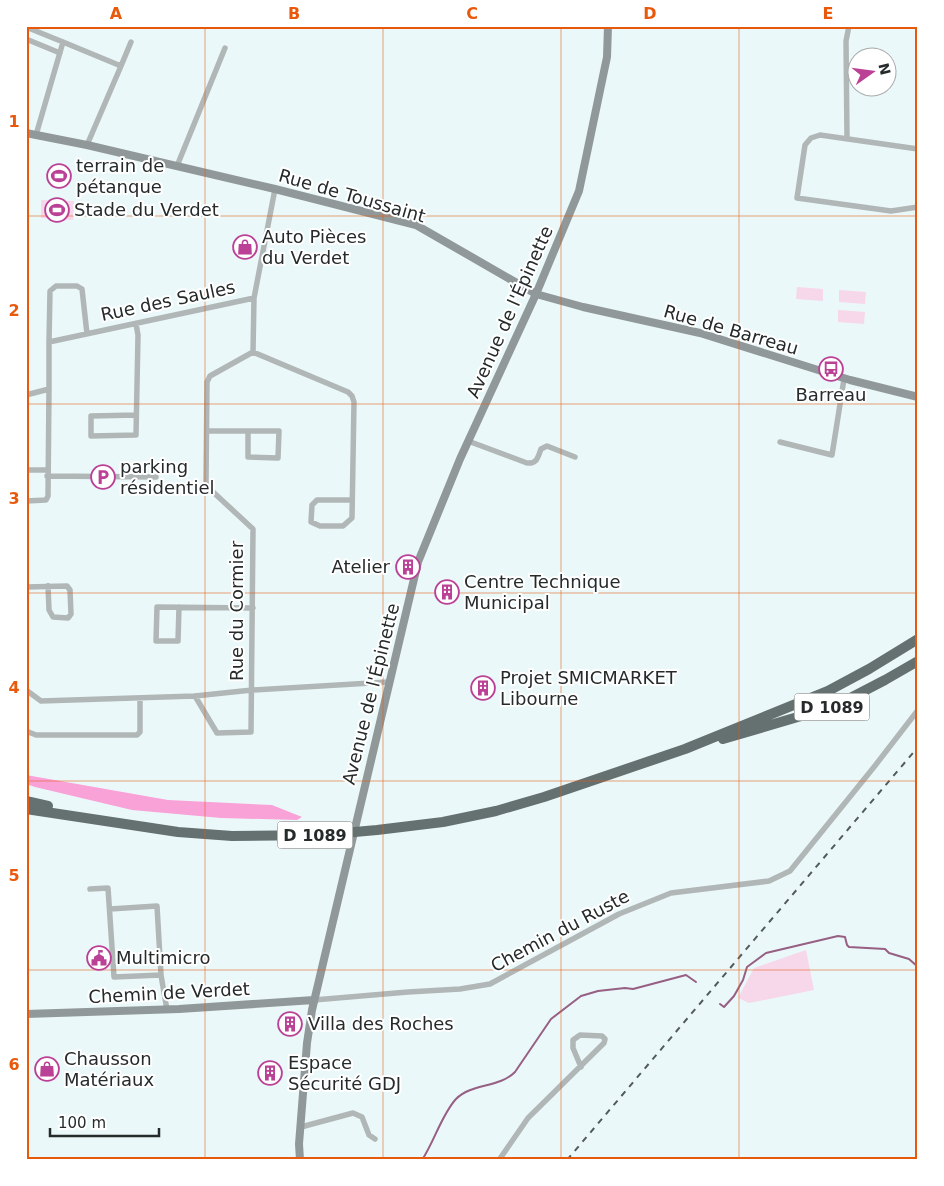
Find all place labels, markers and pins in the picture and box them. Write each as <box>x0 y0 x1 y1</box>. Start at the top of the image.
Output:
place label: terrain de pétanque <box>76 155 164 197</box>
sports icon: terrain de pétanque <box>46 163 72 189</box>
sports icon: Stade du Verdet <box>44 197 70 223</box>
place label: Stade du Verdet <box>74 199 219 220</box>
place label: Auto Pièces du Verdet <box>262 226 366 268</box>
shop icon: Auto Pièces du Verdet <box>232 234 258 260</box>
bus stop icon: Barreau <box>818 356 844 382</box>
place label: Barreau <box>796 384 866 405</box>
place label: parking résidentiel <box>120 456 215 498</box>
parking icon: parking résidentiel <box>90 464 116 490</box>
building icon: Atelier <box>395 554 421 580</box>
place label: Atelier <box>331 556 391 577</box>
place label: Centre Technique Municipal <box>464 571 621 613</box>
building icon: Centre Technique Municipal <box>434 579 460 605</box>
place label: Projet SMICMARKET Libourne <box>500 667 678 709</box>
building icon: Projet SMICMARKET Libourne <box>470 675 496 701</box>
public building icon: Multimicro <box>86 945 112 971</box>
place label: Multimicro <box>116 947 210 968</box>
building icon: Villa des Roches <box>277 1011 303 1037</box>
place label: Villa des Roches <box>308 1013 454 1034</box>
place label: Chausson Matériaux <box>64 1048 155 1090</box>
place label: Espace Sécurité GDJ <box>288 1052 401 1094</box>
shop icon: Chausson Matériaux <box>34 1056 60 1082</box>
building icon: Espace Sécurité GDJ <box>257 1060 283 1086</box>

